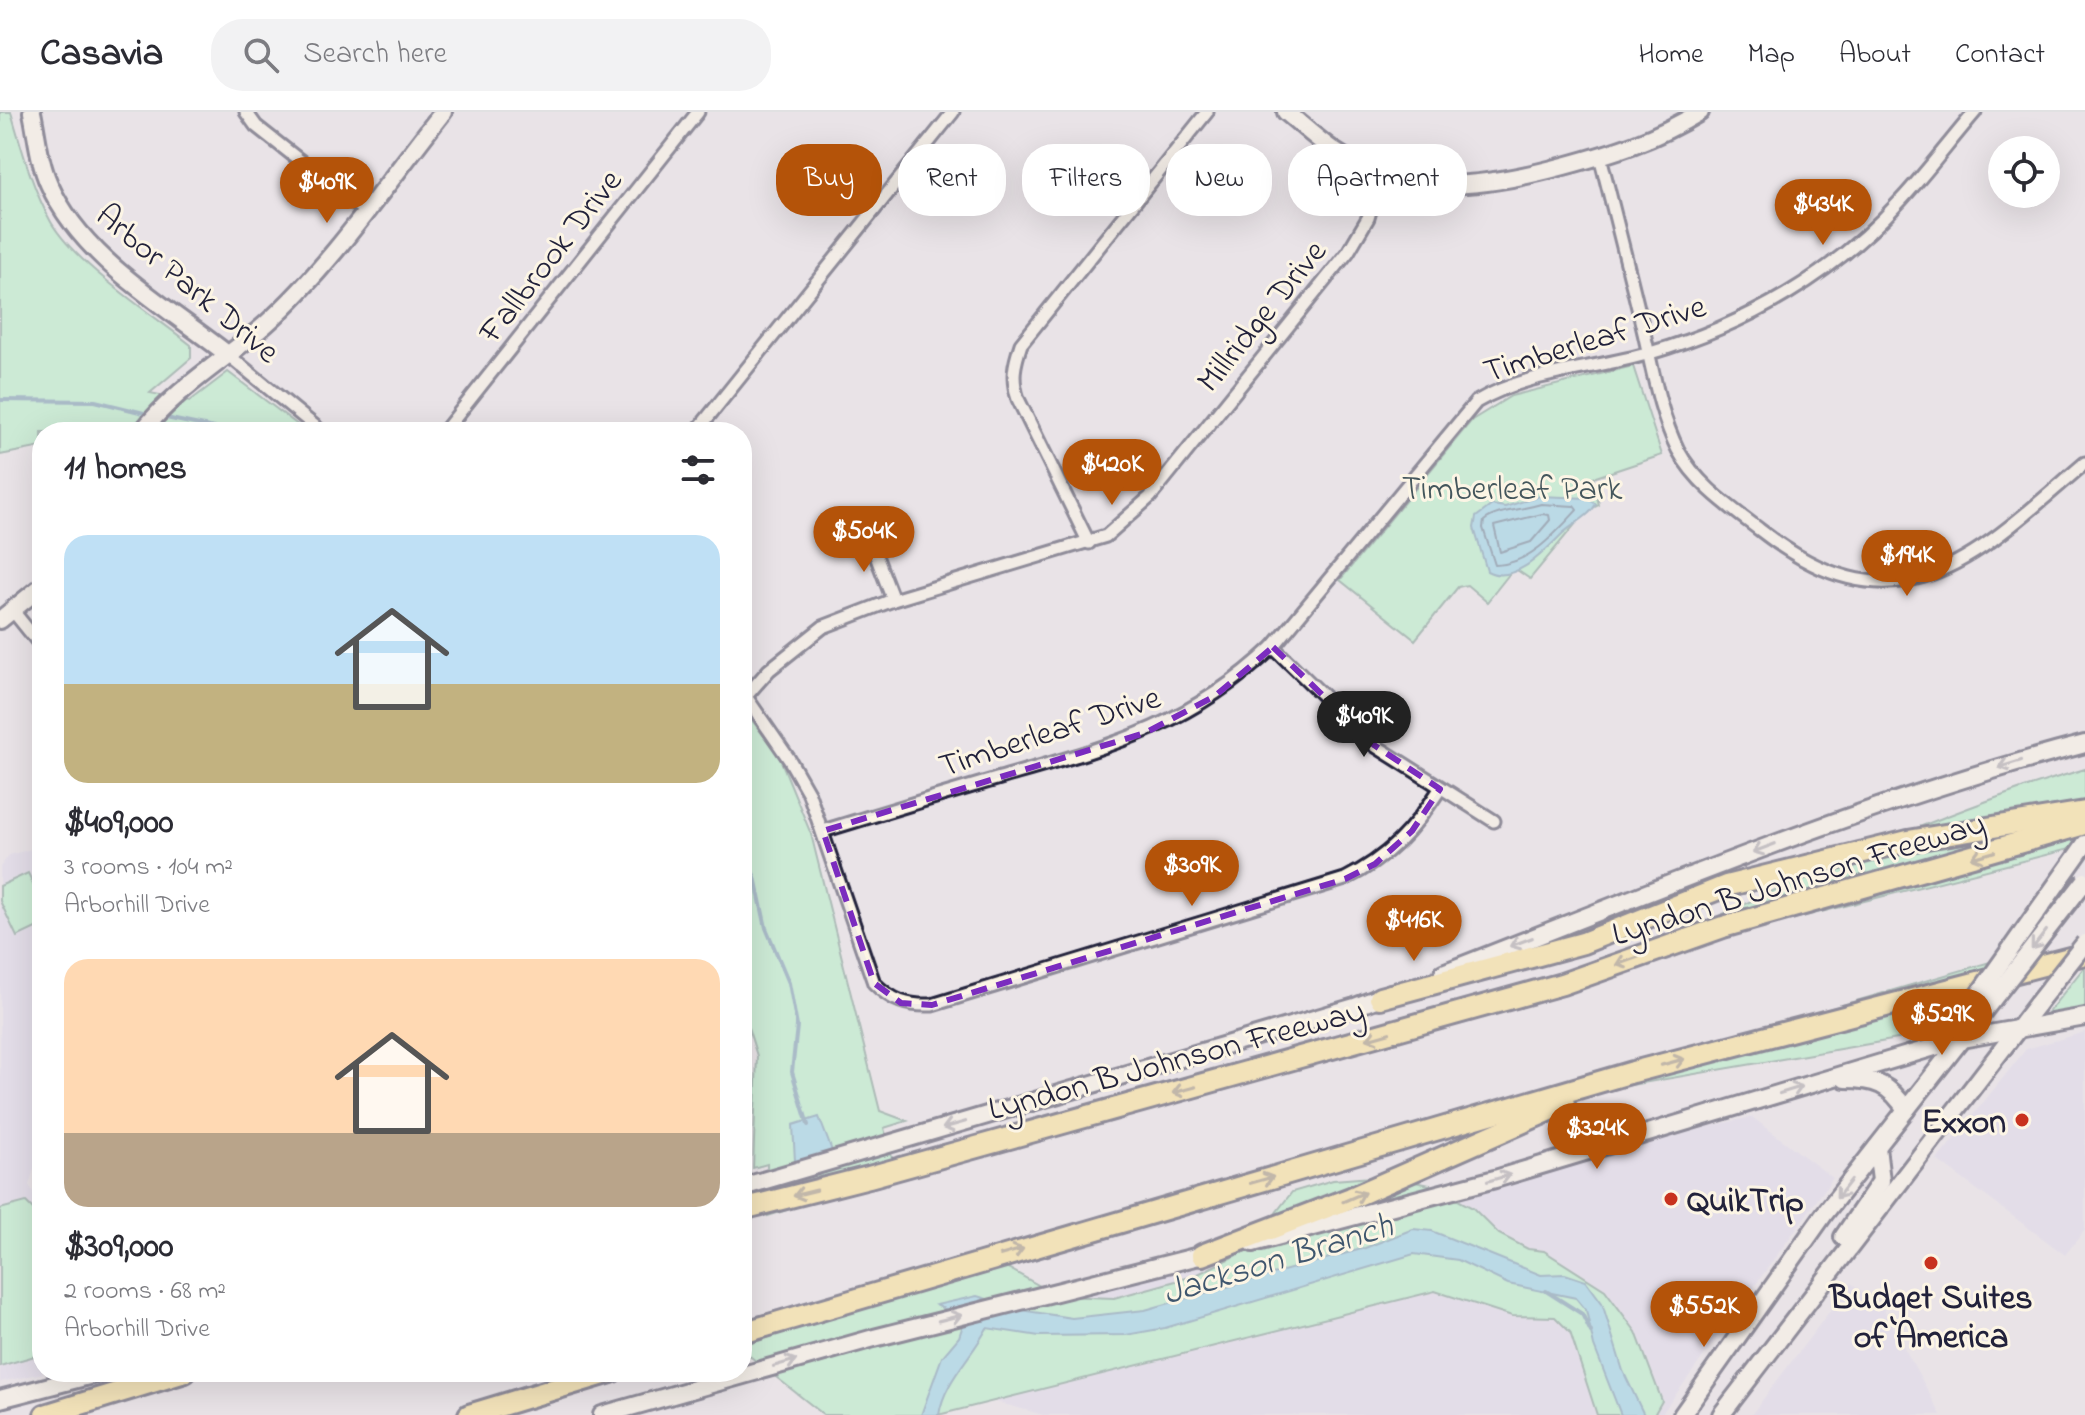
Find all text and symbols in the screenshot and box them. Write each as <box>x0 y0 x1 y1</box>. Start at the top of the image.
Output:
search box <box>211 19 771 91</box>
text: Casavia <box>40 27 163 83</box>
icon: search <box>239 33 283 77</box>
text: Search here <box>303 33 447 77</box>
text: Home <box>1638 35 1704 76</box>
text: Map <box>1748 35 1795 76</box>
text: About <box>1839 35 1911 76</box>
text: Contact <box>1955 35 2045 76</box>
map controls <box>1988 136 2060 208</box>
button: locate <box>1988 136 2060 208</box>
chip: Buy <box>776 144 882 216</box>
chip: Rent <box>898 144 1006 216</box>
chip: Filters <box>1022 144 1150 216</box>
chip: New <box>1166 144 1272 216</box>
chip: Apartment <box>1288 144 1467 216</box>
pin: $409K <box>271 157 383 225</box>
street label: Fallbrook Drive <box>467 159 637 356</box>
text: $409K <box>298 164 356 202</box>
pin: $434K <box>1767 179 1879 247</box>
text: $434K <box>1793 186 1853 224</box>
street label: Arbor Park Drive <box>83 193 290 378</box>
street label: Millridge Drive <box>1186 230 1341 405</box>
street label: Timberleaf Drive <box>1478 283 1713 398</box>
pin: $420K <box>1056 439 1168 507</box>
text: 11 homes <box>64 445 187 495</box>
text: $420K <box>1080 446 1144 484</box>
icon: filters <box>676 448 720 492</box>
park label: Timberleaf Park <box>1402 466 1622 516</box>
pin: $504K <box>808 506 920 574</box>
text: $504K <box>831 513 897 551</box>
pin: $194K <box>1851 530 1963 598</box>
text: $194K <box>1879 537 1935 575</box>
icon: home <box>320 587 464 731</box>
street label: Timberleaf Drive <box>933 674 1168 793</box>
pin: $409K <box>1308 691 1420 759</box>
text: $409K <box>1335 698 1393 736</box>
one-way arrow <box>1997 757 2023 772</box>
text: $409,000 <box>64 799 173 849</box>
street label: Lyndon B Johnson Freeway <box>1606 800 1992 961</box>
pin: $309K <box>1136 840 1248 908</box>
one-way arrow <box>1752 842 1777 856</box>
text: $309K <box>1163 847 1221 885</box>
one-way arrow <box>1971 848 1997 863</box>
text: 3 rooms · 104 m² <box>64 849 233 887</box>
text: Arborhill Drive <box>64 887 210 925</box>
pin: $416K <box>1358 895 1470 963</box>
text: $416K <box>1385 902 1443 940</box>
one-way arrow <box>2030 929 2048 950</box>
one-way arrow <box>1509 936 1534 950</box>
one-way arrow <box>1615 955 1640 969</box>
street label: Lyndon B Johnson Freeway <box>983 988 1371 1136</box>
pin: $529K <box>1886 989 1998 1057</box>
text: $529K <box>1910 996 1974 1034</box>
icon: home <box>320 1011 464 1155</box>
one-way arrow <box>1366 1029 1392 1044</box>
one-way arrow <box>1660 1053 1686 1068</box>
one-way arrow <box>1778 1081 1803 1096</box>
one-way arrow <box>1171 1083 1197 1098</box>
place label: Exxon <box>1922 1099 2006 1149</box>
pin: $324K <box>1541 1103 1653 1171</box>
text: $324K <box>1566 1110 1628 1148</box>
marker: Exxon <box>2013 1111 2031 1129</box>
one-way arrow <box>942 1118 968 1133</box>
one-way arrow <box>1485 1170 1511 1185</box>
one-way arrow <box>1249 1172 1275 1187</box>
place label: QuikTrip <box>1687 1178 1804 1228</box>
one-way arrow <box>1835 1178 1853 1199</box>
one-way arrow <box>793 1186 819 1201</box>
one-way arrow <box>1341 1189 1365 1203</box>
marker: QuikTrip <box>1662 1190 1680 1208</box>
water label: Jackson Branch <box>1157 1201 1401 1321</box>
text: $309,000 <box>64 1223 173 1273</box>
one-way arrow <box>999 1244 1025 1259</box>
marker: Budget Suites of America <box>1922 1254 1940 1272</box>
text: 2 rooms · 68 m² <box>64 1273 226 1311</box>
place label: Budget Suites of America <box>1827 1275 2033 1364</box>
pin: $552K <box>1648 1281 1760 1349</box>
text: $552K <box>1668 1288 1740 1326</box>
one-way arrow <box>937 1310 962 1325</box>
text: Arborhill Drive <box>64 1311 210 1349</box>
one-way arrow <box>771 1355 797 1370</box>

